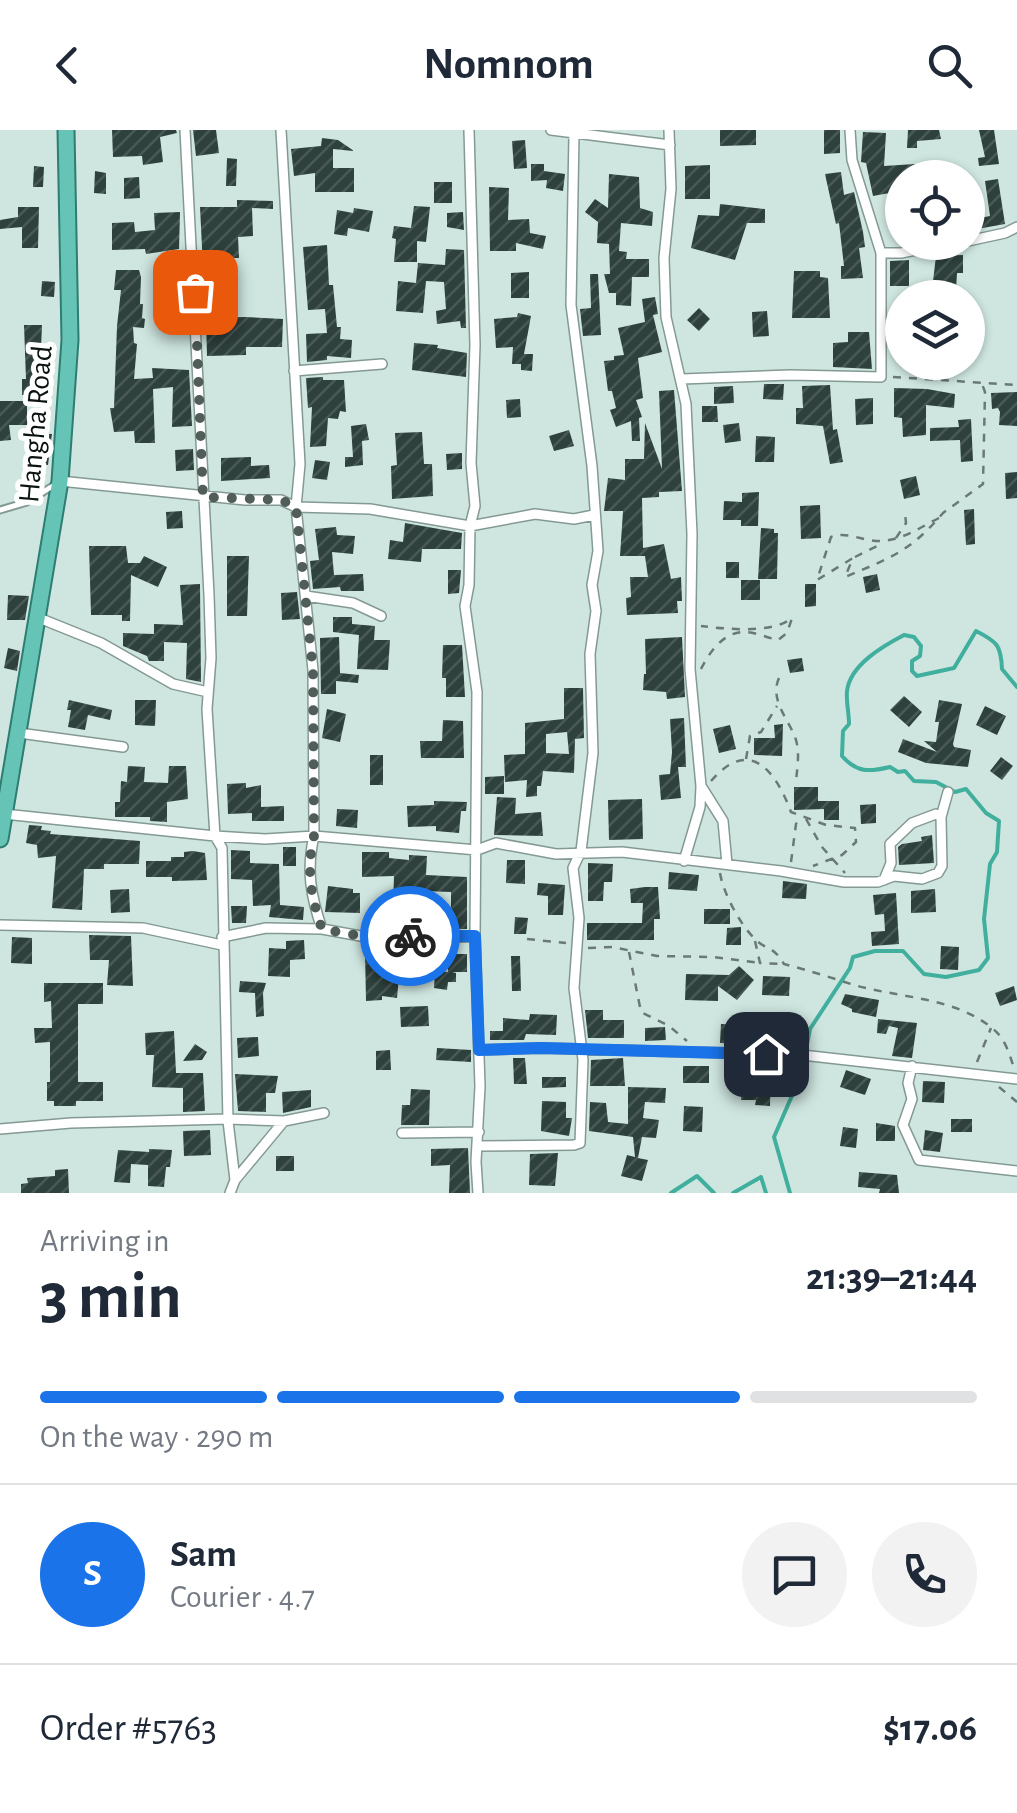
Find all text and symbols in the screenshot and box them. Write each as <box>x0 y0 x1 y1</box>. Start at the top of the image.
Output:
icon: back <box>40 38 95 93</box>
icon: search <box>922 38 977 93</box>
text: Nomnom <box>423 42 594 87</box>
map controls <box>885 160 985 380</box>
button: locate <box>885 160 985 260</box>
pin <box>153 250 238 335</box>
icon: bag <box>168 265 223 320</box>
button: layers <box>885 280 985 380</box>
street label: Hangha Road <box>14 344 58 504</box>
courier <box>360 886 460 986</box>
icon: bike <box>383 909 438 964</box>
pin <box>724 1012 809 1097</box>
icon: home <box>739 1027 794 1082</box>
text: Arriving in <box>40 1225 169 1257</box>
text: 21:39–21:44 <box>806 1259 977 1297</box>
text: 3 min <box>40 1265 182 1330</box>
text: On the way · 290 m <box>40 1421 273 1453</box>
button: chat <box>742 1522 847 1627</box>
button: phone <box>872 1522 977 1627</box>
text: Sam <box>170 1536 237 1574</box>
text: S <box>83 1555 102 1593</box>
text: Courier · 4.7 <box>170 1581 315 1613</box>
text: Order #5763 <box>40 1710 217 1748</box>
text: $17.06 <box>883 1710 977 1748</box>

